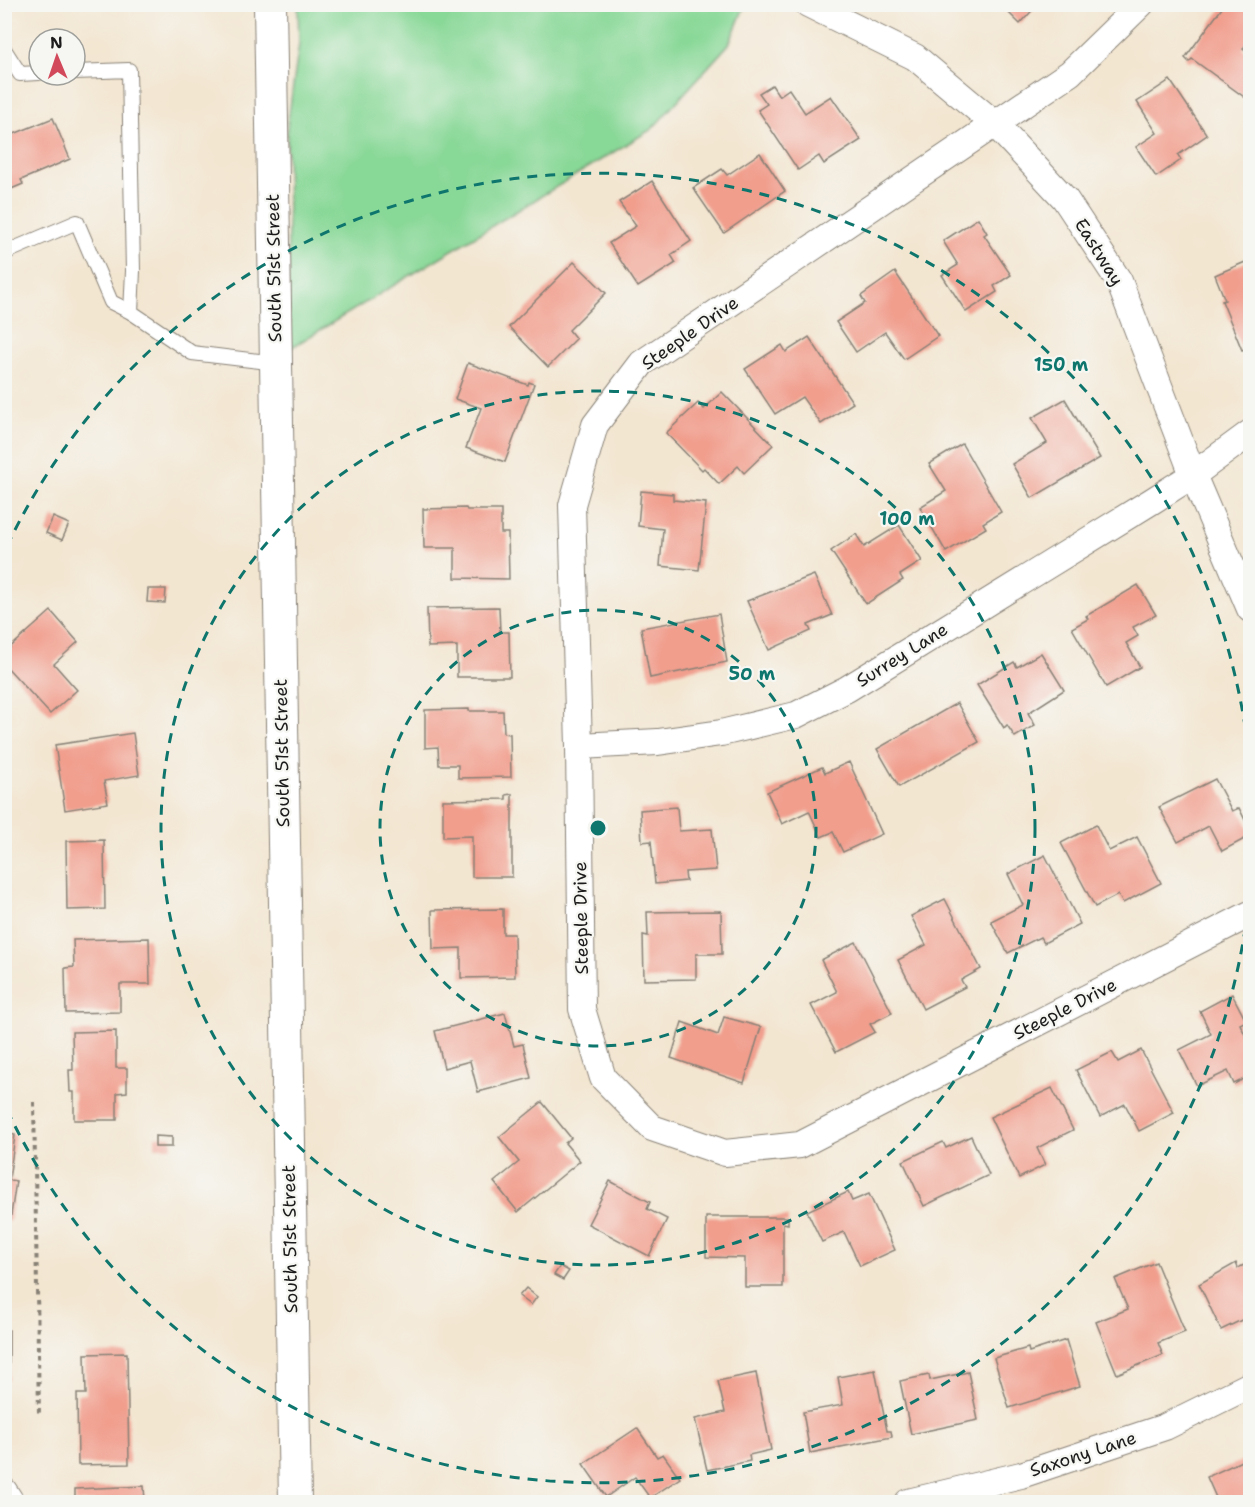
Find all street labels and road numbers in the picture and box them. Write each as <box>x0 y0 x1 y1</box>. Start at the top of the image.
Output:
street label: South 51st Street <box>261 193 287 342</box>
street label: Eastway <box>1069 214 1129 290</box>
street label: Steeple Drive <box>637 291 743 375</box>
street label: Surrey Lane <box>852 617 952 693</box>
street label: South 51st Street <box>269 678 295 827</box>
street label: Steeple Drive <box>568 861 594 975</box>
street label: Steeple Drive <box>1009 973 1121 1045</box>
street label: South 51st Street <box>277 1164 303 1313</box>
street label: Saxony Lane <box>1027 1426 1139 1482</box>

